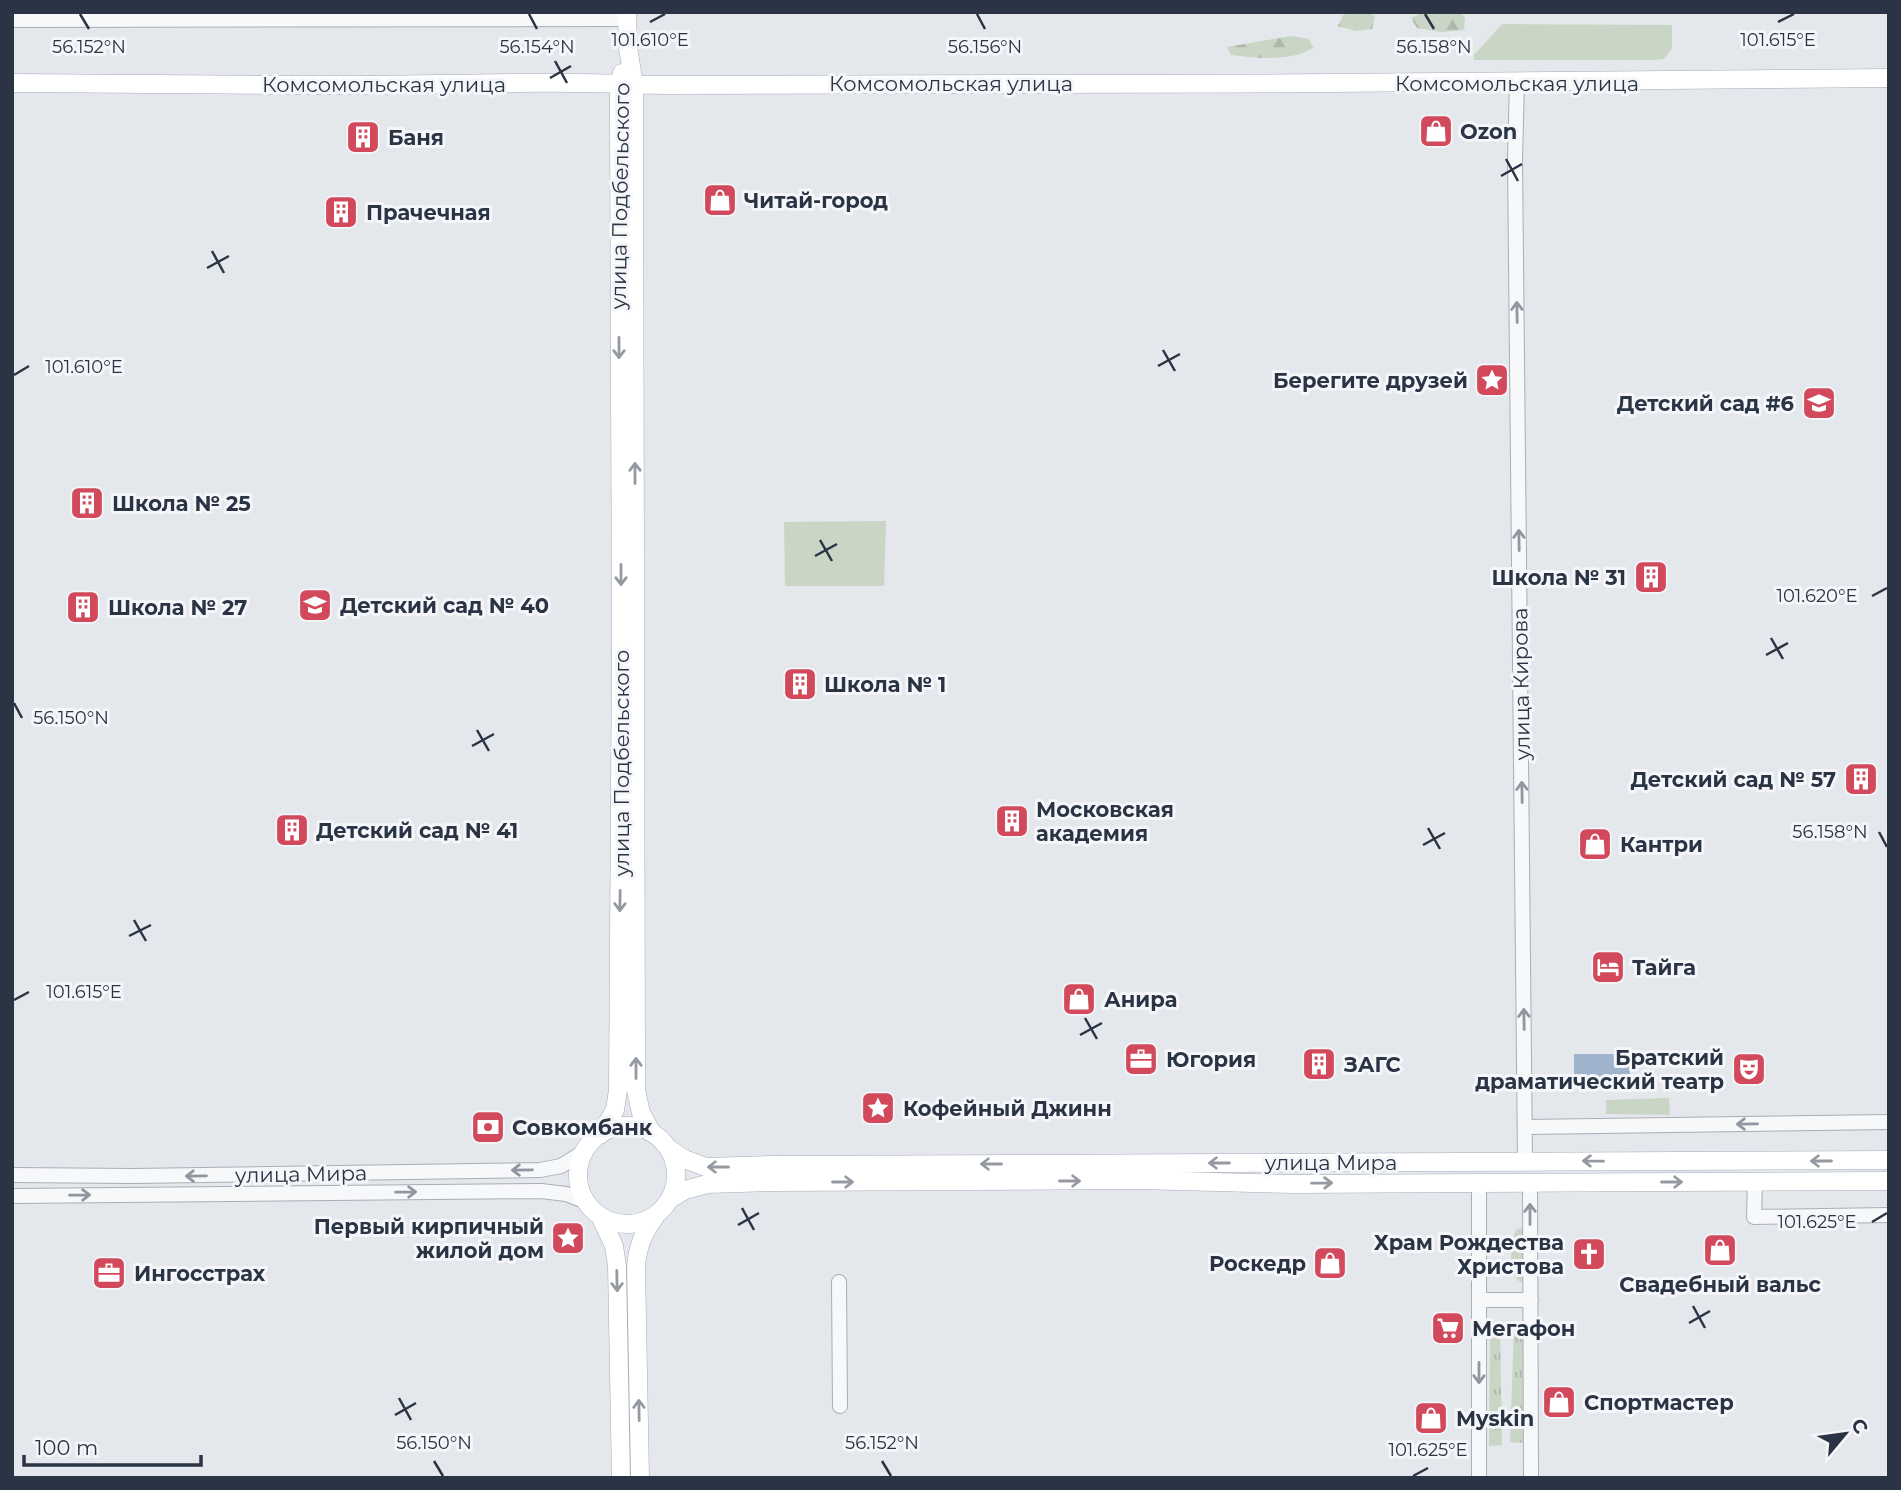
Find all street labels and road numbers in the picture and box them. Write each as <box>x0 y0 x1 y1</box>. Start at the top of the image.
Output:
street label: Комсомольская улица <box>829 71 1073 96</box>
street label: Комсомольская улица <box>1395 71 1639 96</box>
street label: Комсомольская улица <box>262 72 506 97</box>
street label: улица Подбельского <box>606 82 634 311</box>
street label: улица Кирова <box>1507 607 1535 762</box>
street label: улица Подбельского <box>609 650 634 877</box>
street label: улица Мира <box>1264 1150 1397 1175</box>
street label: улица Мира <box>234 1160 367 1188</box>

